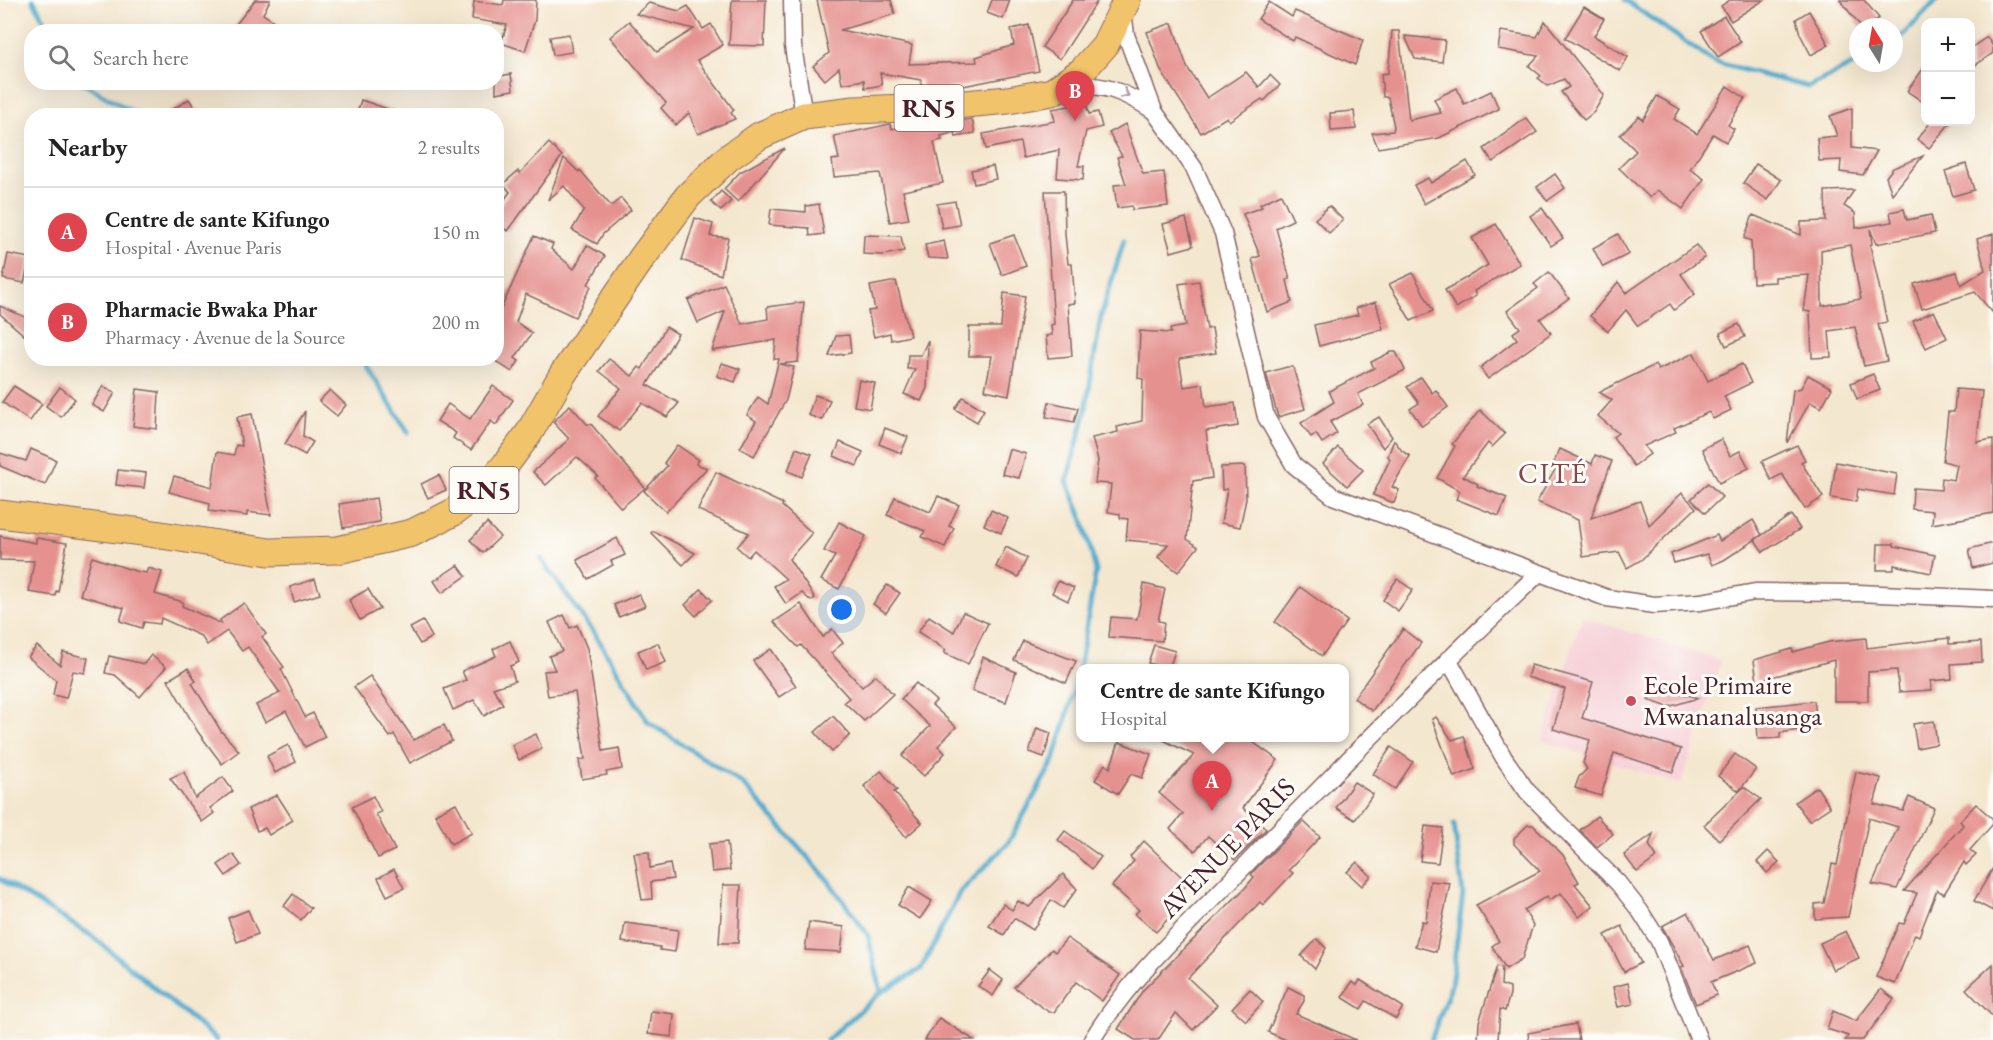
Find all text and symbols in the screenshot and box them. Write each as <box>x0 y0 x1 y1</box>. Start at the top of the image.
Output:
north arrow <box>1849 18 1903 72</box>
map controls <box>1921 18 1975 126</box>
button: + <box>1921 18 1975 72</box>
search box <box>24 24 504 90</box>
icon: search <box>45 41 78 74</box>
text: Search here <box>93 43 188 72</box>
pin: B <box>1056 72 1094 121</box>
button: − <box>1921 72 1975 126</box>
road number: RN5 <box>894 85 964 131</box>
one-way arrow <box>1119 87 1130 99</box>
text: Nearby <box>48 130 128 164</box>
text: 2 results <box>417 134 480 160</box>
text: Centre de sante Kifungo <box>105 205 329 234</box>
text: A <box>60 219 75 245</box>
text: 150 m <box>432 219 480 245</box>
text: Hospital · Avenue Paris <box>105 234 281 260</box>
text: Pharmacie Bwaka Phar <box>105 295 317 324</box>
text: B <box>61 309 74 335</box>
text: 200 m <box>432 309 480 335</box>
text: Pharmacy · Avenue de la Source <box>105 324 345 350</box>
district label: CITÉ <box>1518 455 1588 491</box>
road number: RN5 <box>450 467 518 513</box>
your location <box>827 595 856 624</box>
popup <box>1076 664 1349 742</box>
place label: Ecole Primaire Mwananalusanga <box>1643 667 1822 733</box>
text: Centre de sante Kifungo <box>1100 676 1325 705</box>
marker: Ecole Primaire Mwananalusanga <box>1624 694 1638 708</box>
text: Hospital <box>1100 705 1167 731</box>
pin: A <box>1192 762 1232 811</box>
street label: AVENUE PARIS <box>1152 771 1302 925</box>

